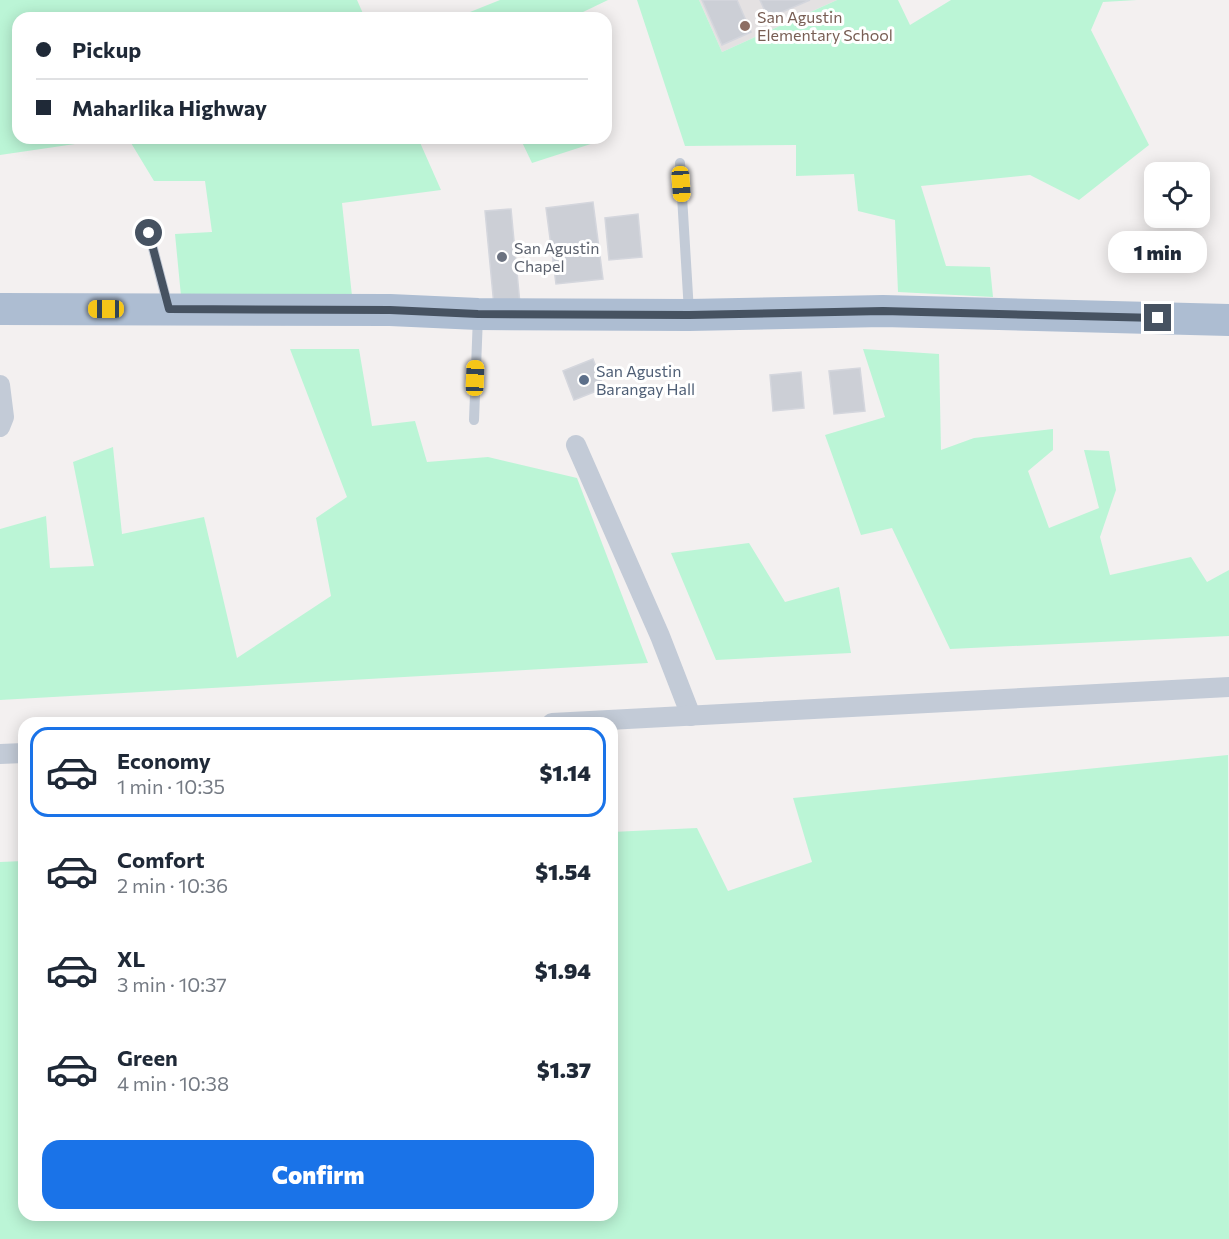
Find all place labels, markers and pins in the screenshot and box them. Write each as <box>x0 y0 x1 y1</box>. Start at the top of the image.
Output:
place label: San Agustin Elementary School <box>757 7 893 44</box>
marker: San Agustin Elementary School <box>738 19 752 33</box>
place label: San Agustin Chapel <box>514 238 599 275</box>
marker: San Agustin Chapel <box>495 250 509 264</box>
place label: San Agustin Barangay Hall <box>596 361 695 398</box>
marker: San Agustin Barangay Hall <box>577 373 591 387</box>

